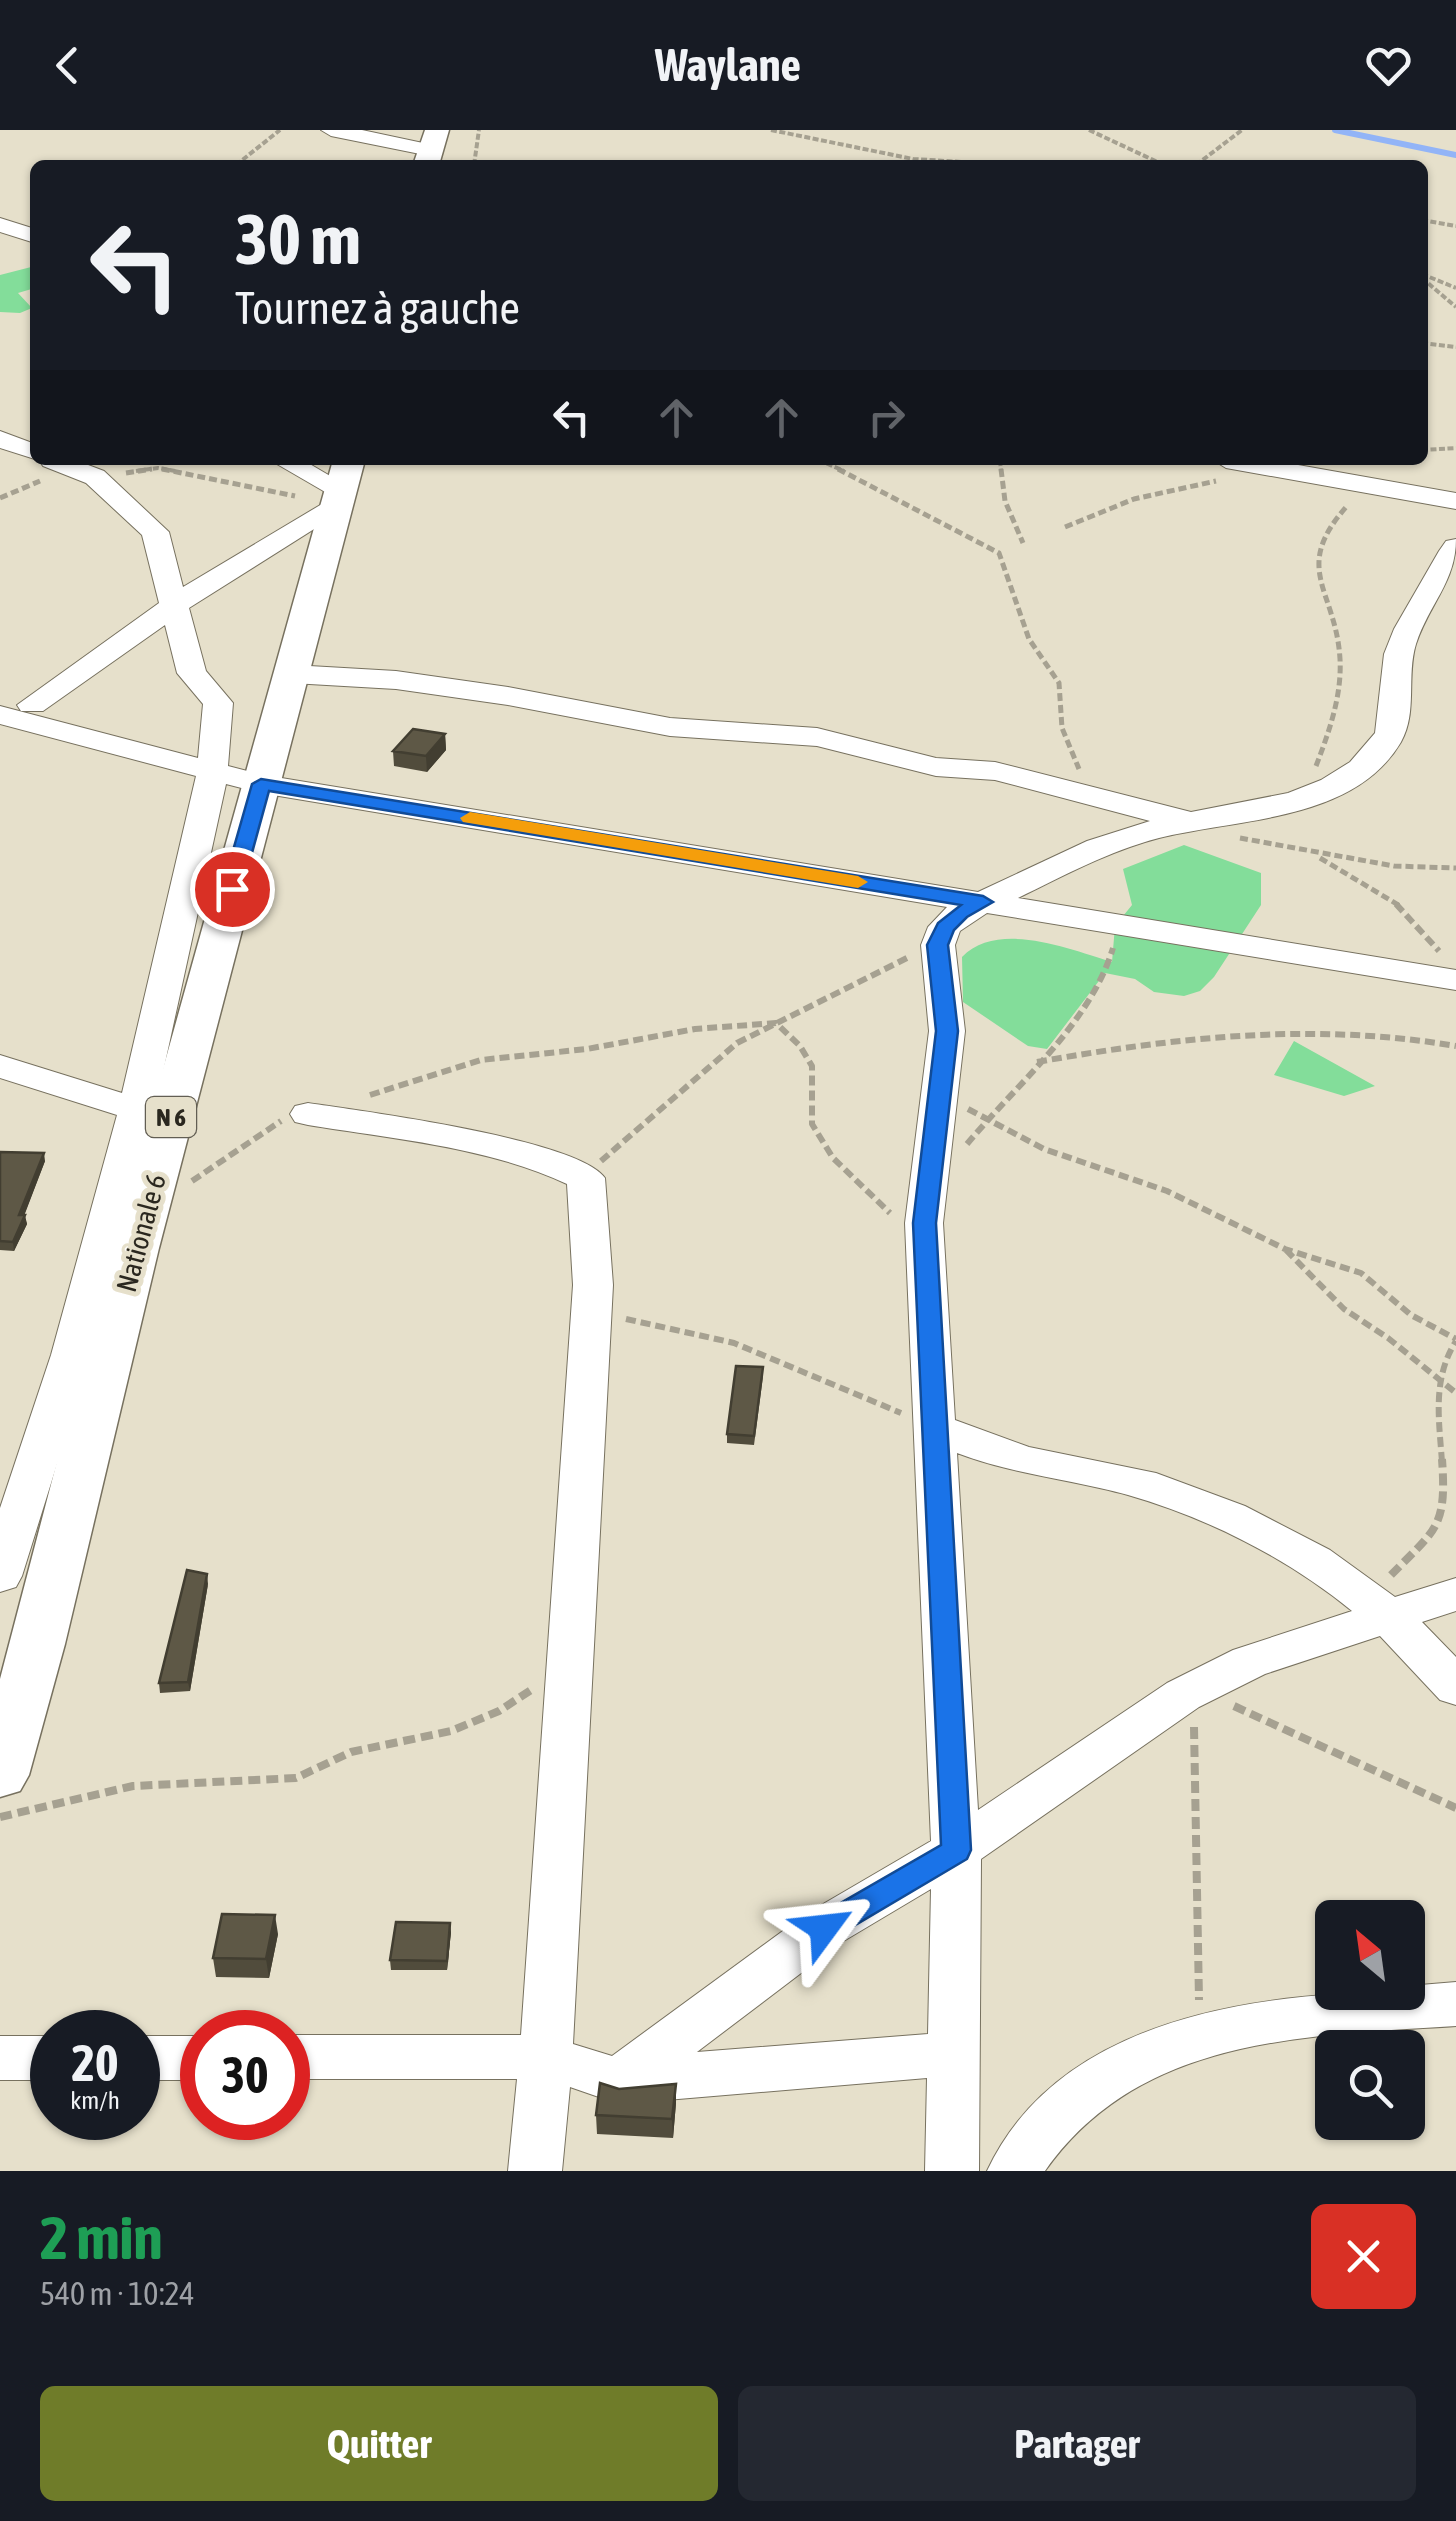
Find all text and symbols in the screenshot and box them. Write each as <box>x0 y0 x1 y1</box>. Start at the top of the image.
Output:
icon: back <box>40 38 95 93</box>
icon: heart <box>1361 38 1416 93</box>
text: Waylane <box>655 39 801 91</box>
text: 30 m <box>235 199 361 279</box>
icon: left <box>70 200 200 330</box>
text: Tournez à gauche <box>235 282 520 334</box>
icon: left <box>544 390 599 445</box>
icon: ahead <box>649 390 704 445</box>
icon: ahead <box>754 390 809 445</box>
icon: right <box>859 390 914 445</box>
pin <box>190 847 275 932</box>
icon: arrive <box>205 862 260 917</box>
road number: N 6 <box>146 1097 196 1137</box>
street label: Nationale 6 <box>110 1171 172 1295</box>
position arrow <box>772 1876 876 1980</box>
north arrow <box>1315 1900 1425 2010</box>
map controls <box>1315 1900 1425 2140</box>
speed limit sign: 30 <box>180 2010 310 2140</box>
button: search <box>1315 2030 1425 2140</box>
text: 20 <box>71 2034 118 2092</box>
text: km/h <box>70 2086 120 2114</box>
text: 2 min <box>40 2203 163 2272</box>
button: close <box>1311 2204 1416 2309</box>
text: 540 m · 10:24 <box>40 2275 195 2312</box>
button: Quitter <box>40 2386 718 2501</box>
button: Partager <box>738 2386 1416 2501</box>

